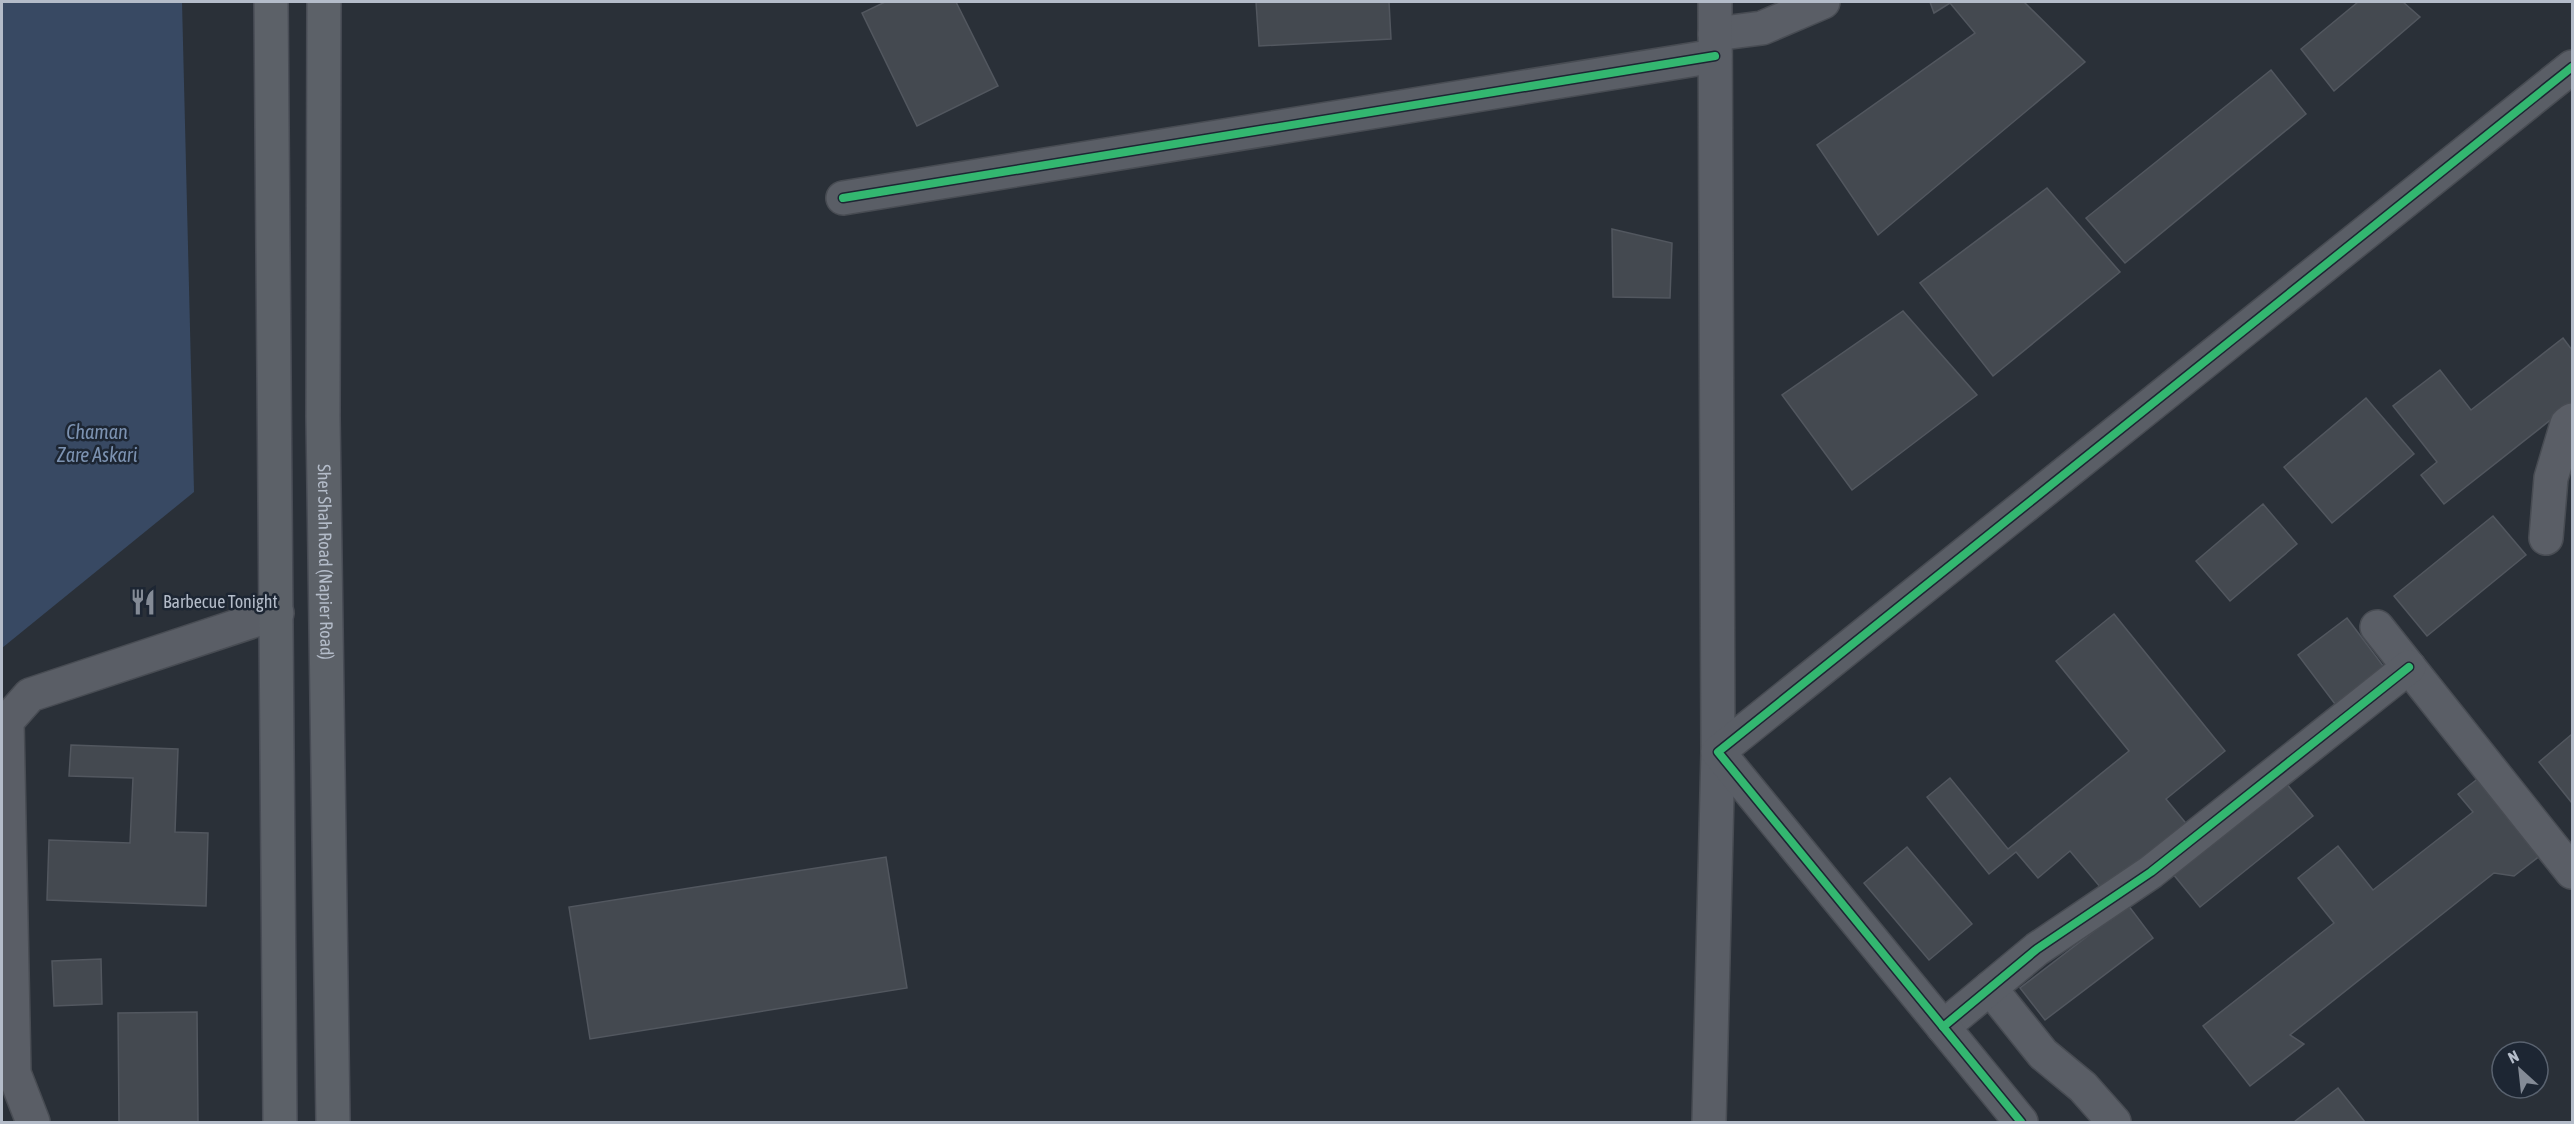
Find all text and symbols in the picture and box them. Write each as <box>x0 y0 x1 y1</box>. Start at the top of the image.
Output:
water label: Chaman Zare Askari <box>57 420 138 466</box>
street label: Sher Shah Road (Napier Road) <box>314 464 337 660</box>
restaurant icon: Barbecue Tonight <box>128 587 158 617</box>
place label: Barbecue Tonight <box>163 591 278 612</box>
north arrow <box>2490 1040 2550 1100</box>
text: N <box>2505 1046 2521 1067</box>

